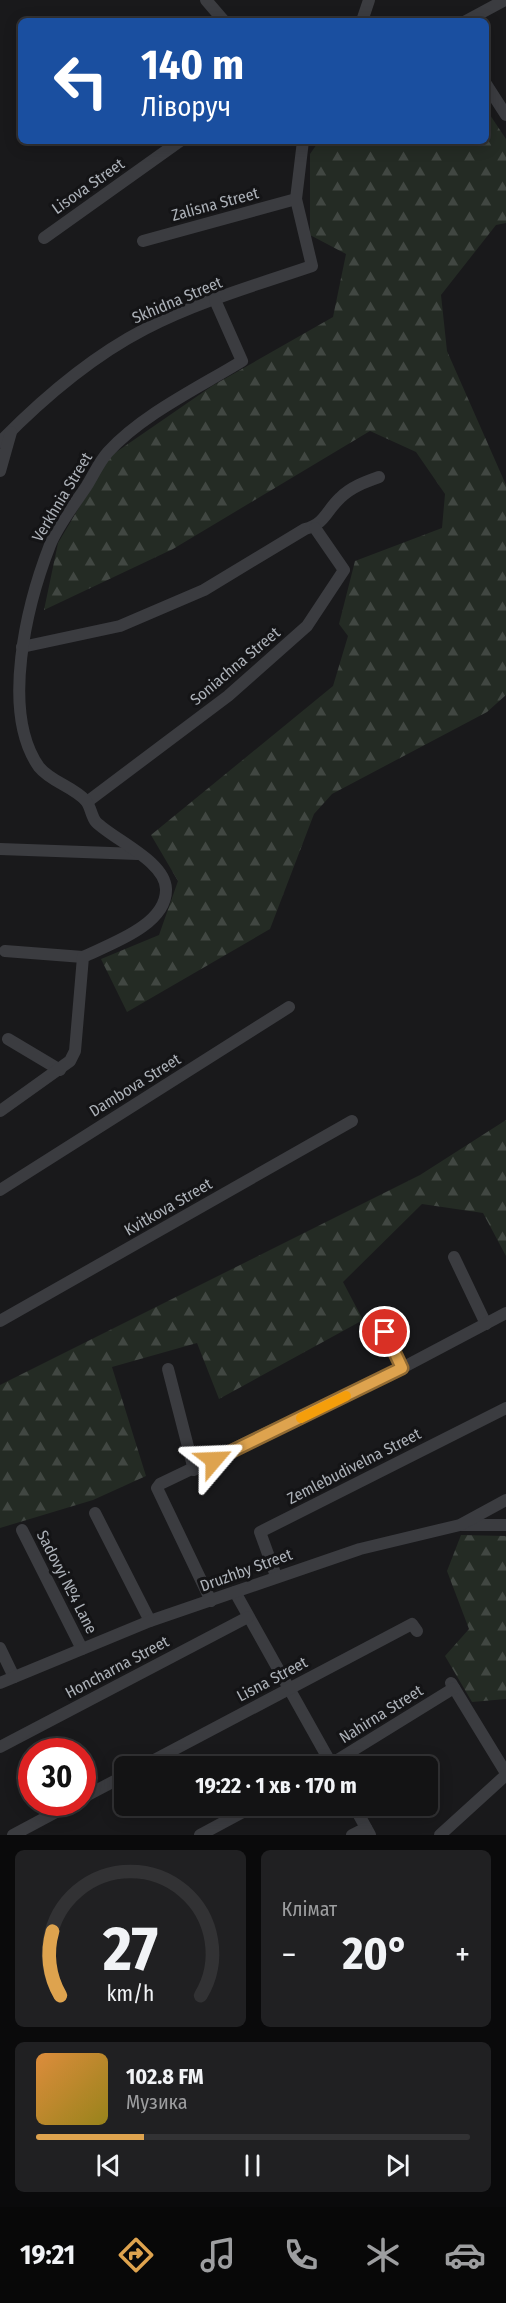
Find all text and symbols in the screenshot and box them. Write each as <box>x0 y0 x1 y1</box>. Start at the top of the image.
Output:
text: 140 m <box>141 40 244 90</box>
icon: left <box>42 42 120 120</box>
text: Ліворуч <box>141 91 231 123</box>
street label: Lisova Street <box>48 154 129 218</box>
street label: Zalisna Street <box>169 183 261 225</box>
street label: Skhidna Street <box>129 272 226 327</box>
street label: Verkhnia Street <box>28 448 96 545</box>
street label: Soniachna Street <box>186 622 284 709</box>
street label: Dambova Street <box>86 1049 185 1121</box>
street label: Kvitkova Street <box>121 1174 216 1240</box>
pin <box>359 1306 410 1357</box>
icon: arrive <box>368 1315 401 1348</box>
street label: Zemlebudivelna Street <box>284 1424 425 1508</box>
position arrow <box>182 1428 246 1492</box>
street label: Sadovyi №4 Lane <box>33 1527 101 1637</box>
street label: Druzhby Street <box>197 1544 295 1595</box>
street label: Honcharna Street <box>62 1631 173 1702</box>
street label: Lisna Street <box>233 1652 311 1706</box>
street label: Nahirna Street <box>336 1680 427 1747</box>
speed limit sign: 30 <box>18 1738 96 1816</box>
text: 19:22 · 1 хв · 170 m <box>195 1772 357 1799</box>
text: Клімат <box>282 1897 337 1921</box>
text: 27 <box>102 1912 158 1987</box>
text: 20° <box>342 1927 409 1981</box>
text: − <box>282 1935 296 1975</box>
text: + <box>455 1935 470 1975</box>
text: km/h <box>106 1981 154 2007</box>
text: 102.8 FM <box>126 2063 204 2090</box>
text: Музика <box>126 2090 188 2114</box>
icon: previous <box>92 2149 125 2182</box>
icon: pause <box>236 2149 269 2182</box>
icon: next <box>381 2149 414 2182</box>
icon: directions <box>115 2234 157 2276</box>
icon: music <box>197 2234 239 2276</box>
icon: phone <box>280 2234 322 2276</box>
icon: climate <box>362 2234 404 2276</box>
icon: car <box>444 2234 486 2276</box>
text: 19:21 <box>20 2239 75 2271</box>

